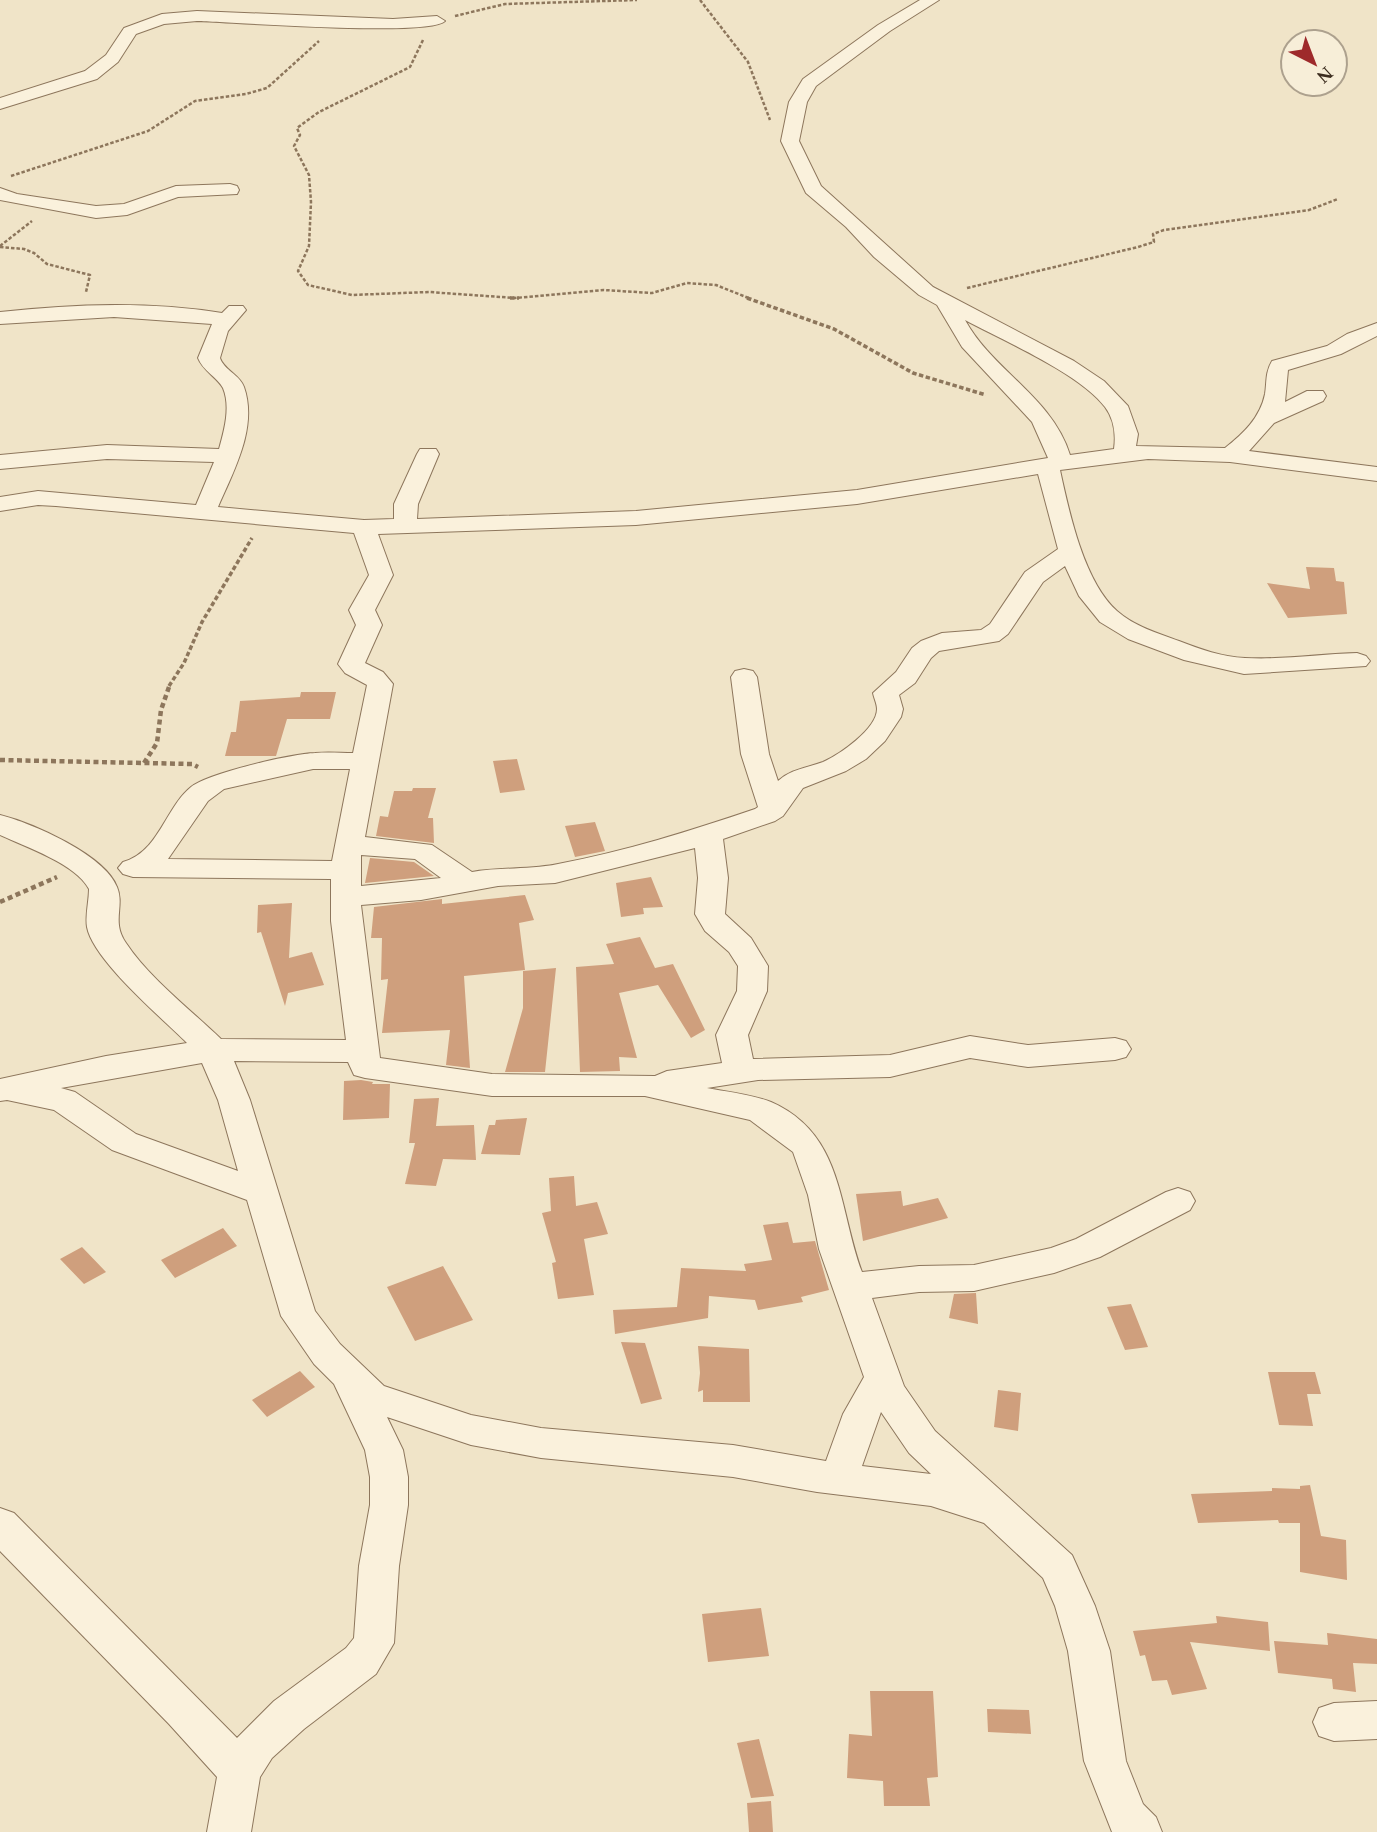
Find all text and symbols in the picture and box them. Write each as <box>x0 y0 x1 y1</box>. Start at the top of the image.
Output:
north arrow <box>1279 28 1349 98</box>
text: N <box>1313 63 1337 88</box>

